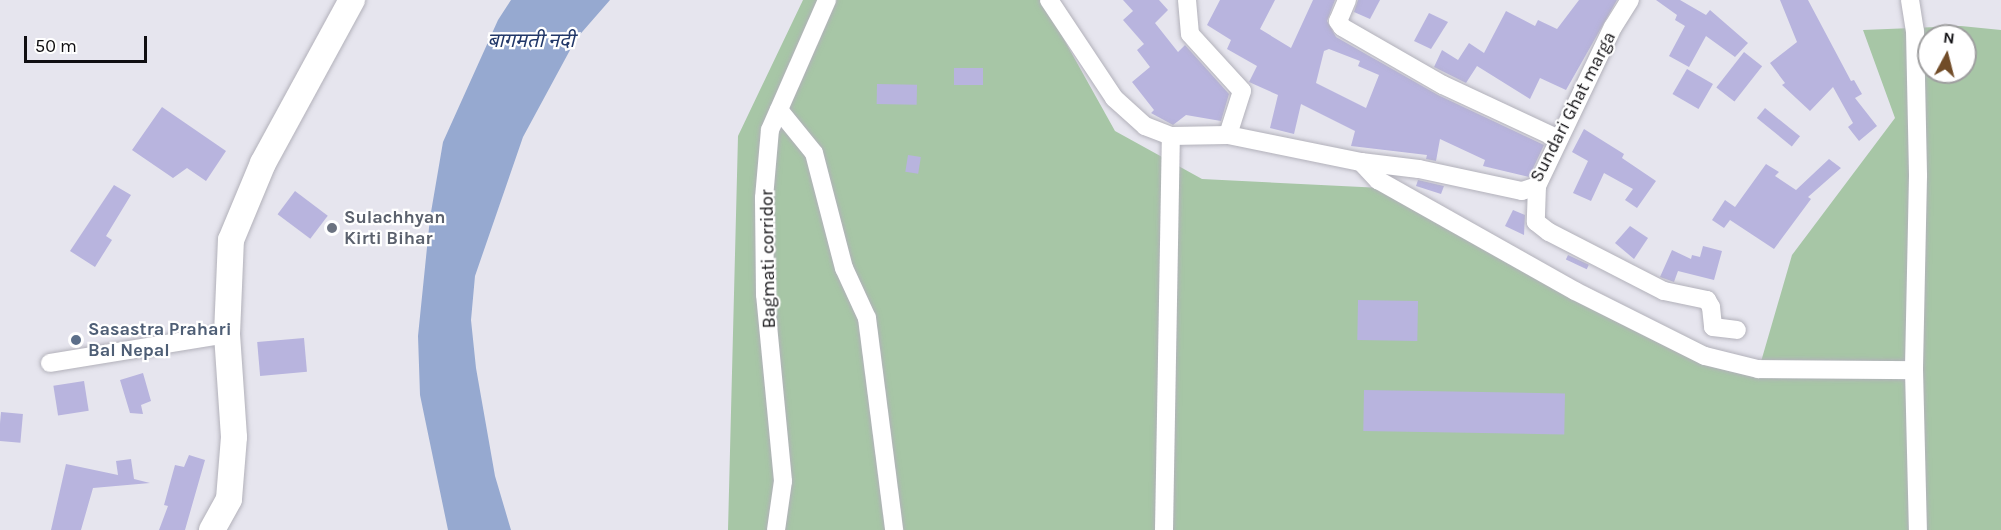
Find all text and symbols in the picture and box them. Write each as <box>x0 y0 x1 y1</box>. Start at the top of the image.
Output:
scale bar <box>27 24 150 62</box>
north arrow <box>1917 24 1977 84</box>
text: N <box>1942 27 1956 48</box>
water label: बागमती नदी <box>487 28 575 52</box>
street label: Sundari Ghat marga <box>1526 28 1620 186</box>
text: 50 m <box>35 35 77 57</box>
street label: Bagmati corridor <box>756 189 780 329</box>
place label: Sulachhyan Kirti Bihar <box>344 207 446 250</box>
marker: Sulachhyan Kirti Bihar <box>325 221 339 235</box>
place label: Sasastra Prahari Bal Nepal <box>88 319 232 362</box>
marker: Sasastra Prahari Bal Nepal <box>69 333 83 347</box>

